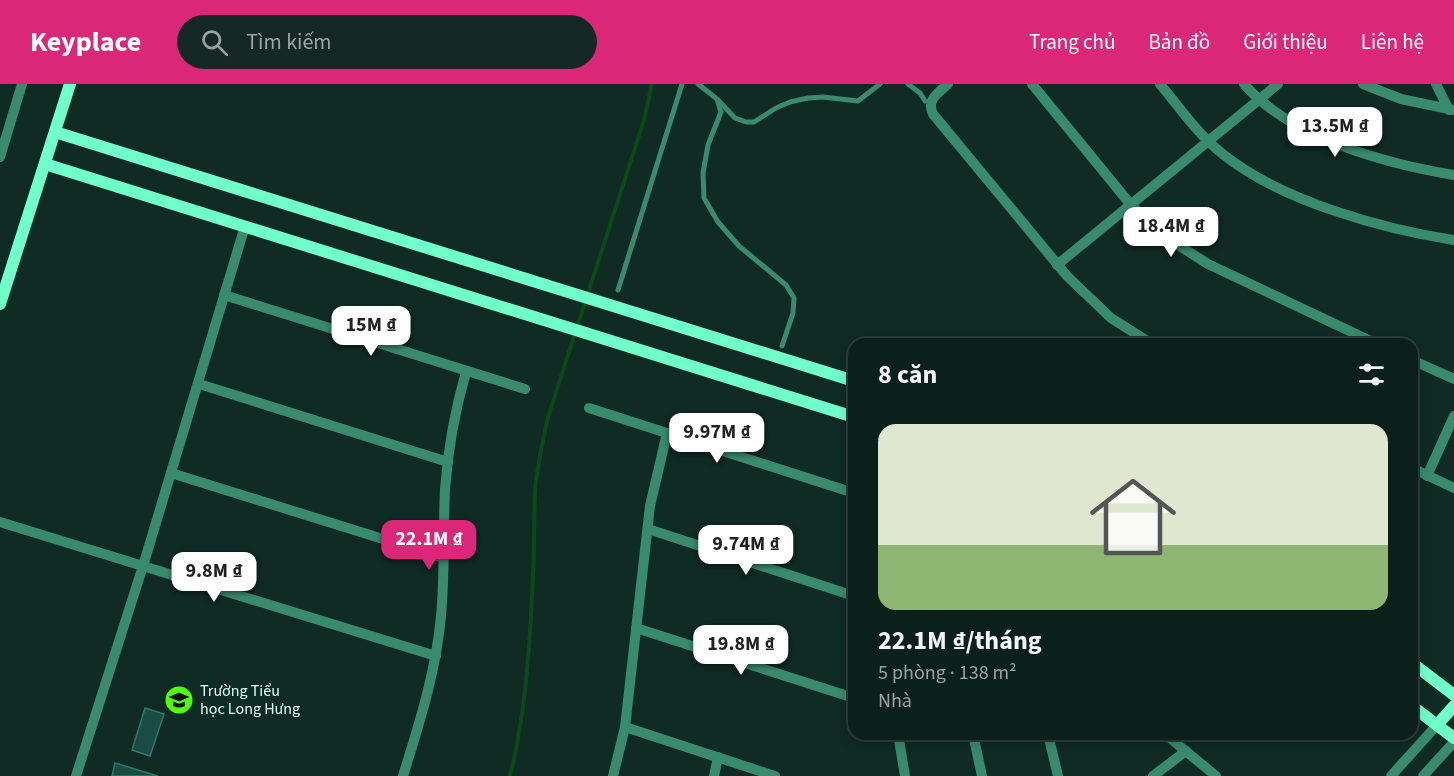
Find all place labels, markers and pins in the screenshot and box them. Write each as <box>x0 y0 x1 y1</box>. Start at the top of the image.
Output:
pin: 13.5M ₫ <box>1280 107 1390 158</box>
pin: 18.4M ₫ <box>1116 207 1226 258</box>
pin: 15M ₫ <box>329 306 413 357</box>
pin: 9.97M ₫ <box>662 413 772 464</box>
pin: 22.1M ₫ <box>374 520 484 571</box>
pin: 9.74M ₫ <box>691 525 801 576</box>
pin: 9.8M ₫ <box>165 552 263 603</box>
pin: 19.8M ₫ <box>686 625 796 676</box>
place label: Trường Tiểu học Long Hưng <box>200 680 300 720</box>
school or university icon: Trường Tiểu học Long Hưng <box>163 684 195 716</box>

